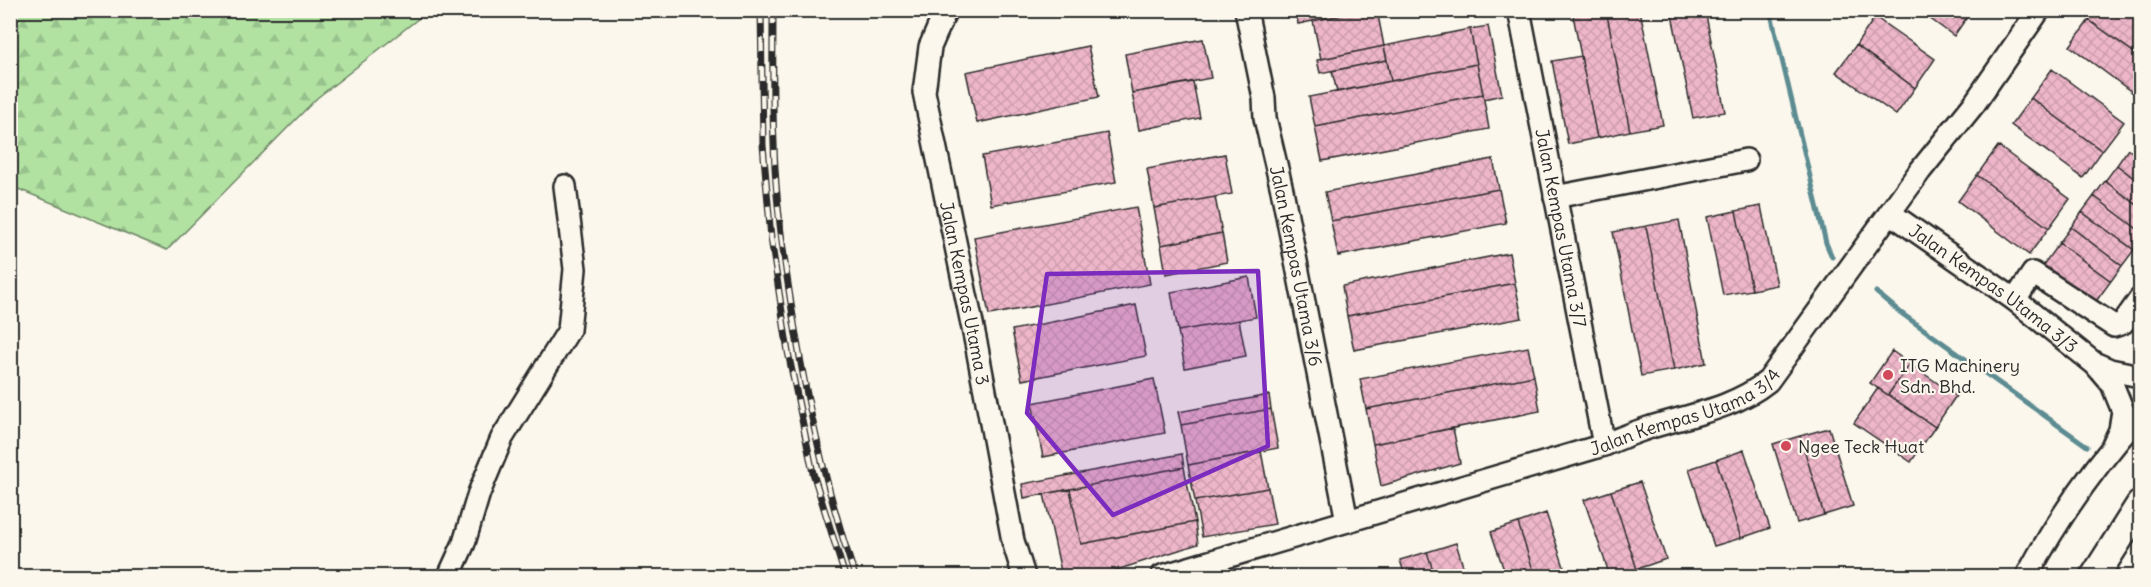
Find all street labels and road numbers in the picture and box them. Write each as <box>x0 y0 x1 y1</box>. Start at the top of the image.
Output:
street label: Jalan Kempas Utama 3/7 <box>1531 126 1592 330</box>
street label: Jalan Kempas Utama 3/6 <box>1265 163 1328 368</box>
street label: Jalan Kempas Utama 3 <box>935 199 995 387</box>
street label: Jalan Kempas Utama 3/3 <box>1905 218 2083 357</box>
street label: Jalan Kempas Utama 3/4 <box>1587 364 1785 460</box>

